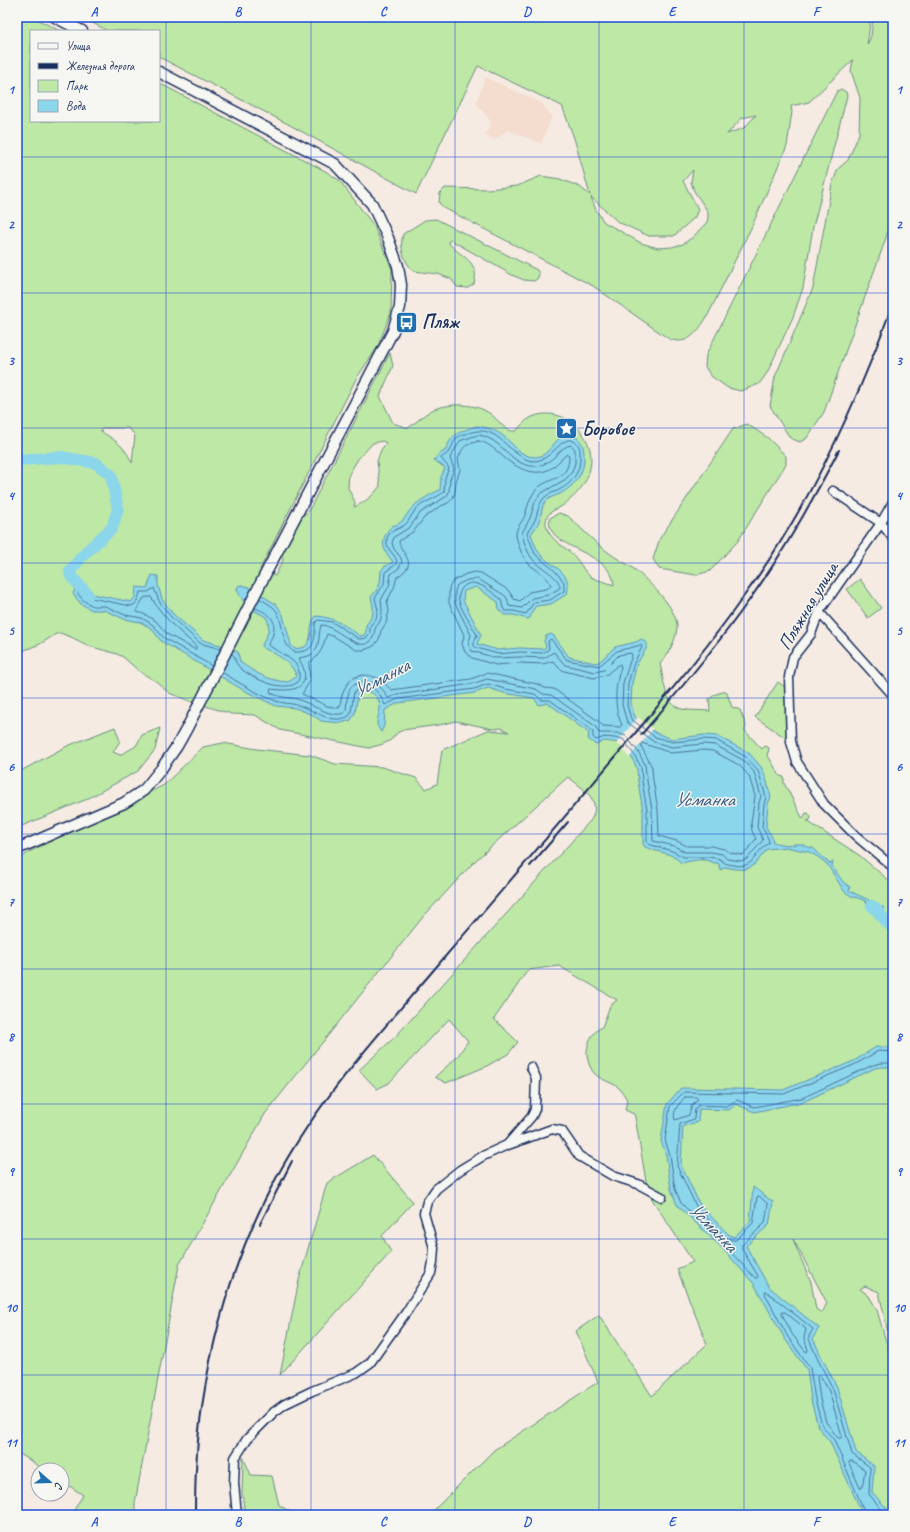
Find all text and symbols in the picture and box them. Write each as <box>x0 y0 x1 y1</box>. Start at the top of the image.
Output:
text: A <box>91 4 99 20</box>
text: B <box>235 4 243 20</box>
text: C <box>380 4 388 20</box>
text: D <box>523 4 532 20</box>
text: E <box>669 4 678 20</box>
text: F <box>813 4 822 20</box>
legend <box>30 30 160 122</box>
text: Улица <box>66 38 91 54</box>
text: Железная дорога <box>66 58 135 74</box>
text: Парк <box>66 78 89 94</box>
text: 1 <box>8 82 16 98</box>
text: 1 <box>896 82 904 98</box>
text: Вода <box>66 98 87 114</box>
text: 2 <box>8 217 15 233</box>
text: 2 <box>896 217 903 233</box>
bus stop icon: Пляж <box>394 309 420 335</box>
place label: Пляж <box>422 310 461 334</box>
text: 3 <box>8 353 15 369</box>
text: 3 <box>896 353 903 369</box>
place icon: Боровое <box>554 416 580 442</box>
place label: Боровое <box>582 417 635 441</box>
text: 4 <box>8 488 16 504</box>
text: 4 <box>896 488 904 504</box>
street label: Пляжная улица <box>772 556 845 654</box>
text: 5 <box>8 623 15 639</box>
text: 5 <box>896 623 903 639</box>
water label: Усманка <box>349 652 415 703</box>
text: 6 <box>8 759 15 775</box>
text: 6 <box>896 759 903 775</box>
water label: Усманка <box>674 787 736 812</box>
text: 7 <box>8 894 15 910</box>
text: 7 <box>896 894 903 910</box>
text: 8 <box>8 1029 16 1045</box>
text: 8 <box>896 1029 904 1045</box>
text: 9 <box>8 1164 15 1180</box>
text: 9 <box>896 1164 903 1180</box>
water label: Усманка <box>683 1197 744 1259</box>
text: 10 <box>5 1300 18 1316</box>
text: 10 <box>893 1300 906 1316</box>
text: 11 <box>5 1435 19 1451</box>
text: 11 <box>893 1435 907 1451</box>
north arrow <box>30 1462 70 1502</box>
text: С <box>51 1480 67 1492</box>
text: A <box>91 1514 99 1530</box>
text: B <box>235 1514 243 1530</box>
text: C <box>380 1514 388 1530</box>
text: D <box>523 1514 532 1530</box>
text: E <box>669 1514 678 1530</box>
text: F <box>813 1514 822 1530</box>

